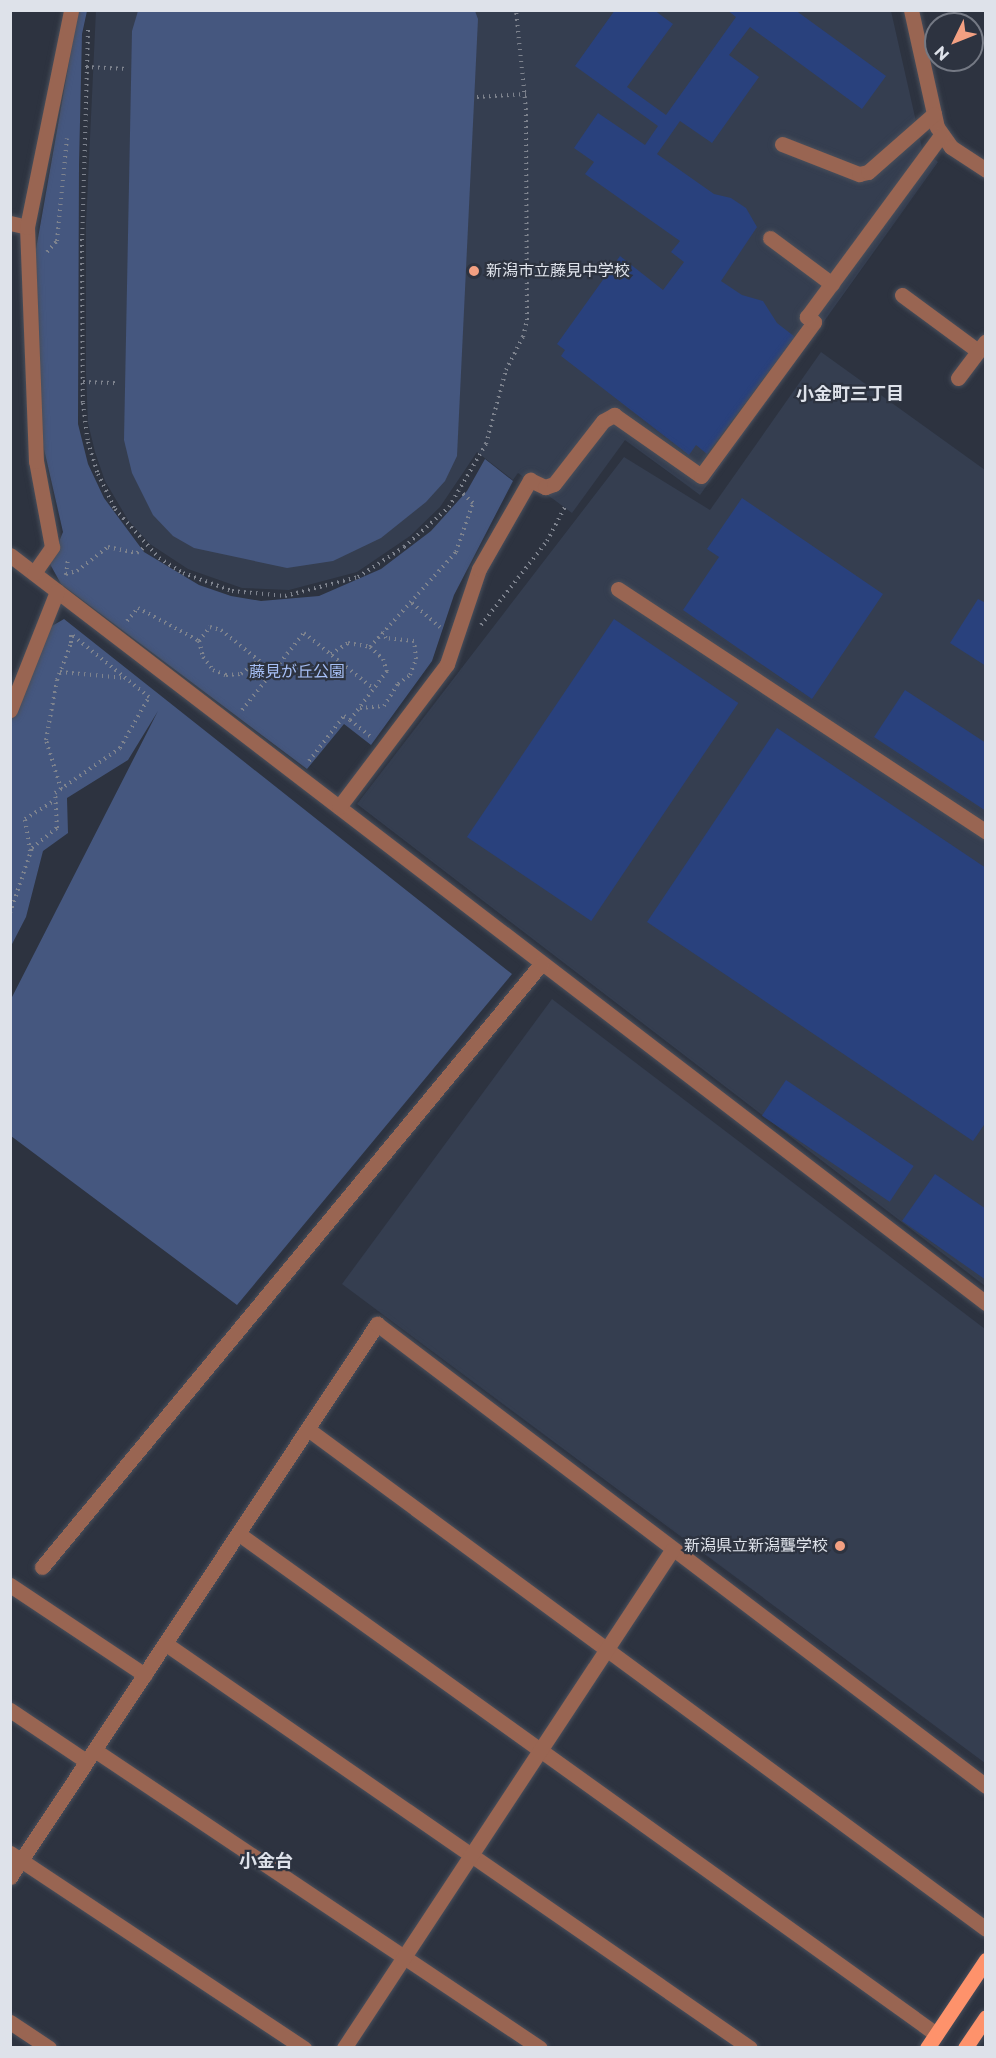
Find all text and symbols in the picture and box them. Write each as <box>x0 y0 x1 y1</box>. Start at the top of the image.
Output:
north arrow <box>924 12 984 72</box>
text: N <box>931 42 953 64</box>
place label: 新潟市立藤見中学校 <box>486 261 630 281</box>
marker: 新潟市立藤見中学校 <box>467 264 481 278</box>
district label: 小金町三丁目 <box>796 383 904 405</box>
park label: 藤見が丘公園 <box>249 662 345 682</box>
place label: 新潟県立新潟聾学校 <box>684 1536 828 1556</box>
marker: 新潟県立新潟聾学校 <box>833 1539 847 1553</box>
district label: 小金台 <box>239 1850 293 1872</box>

